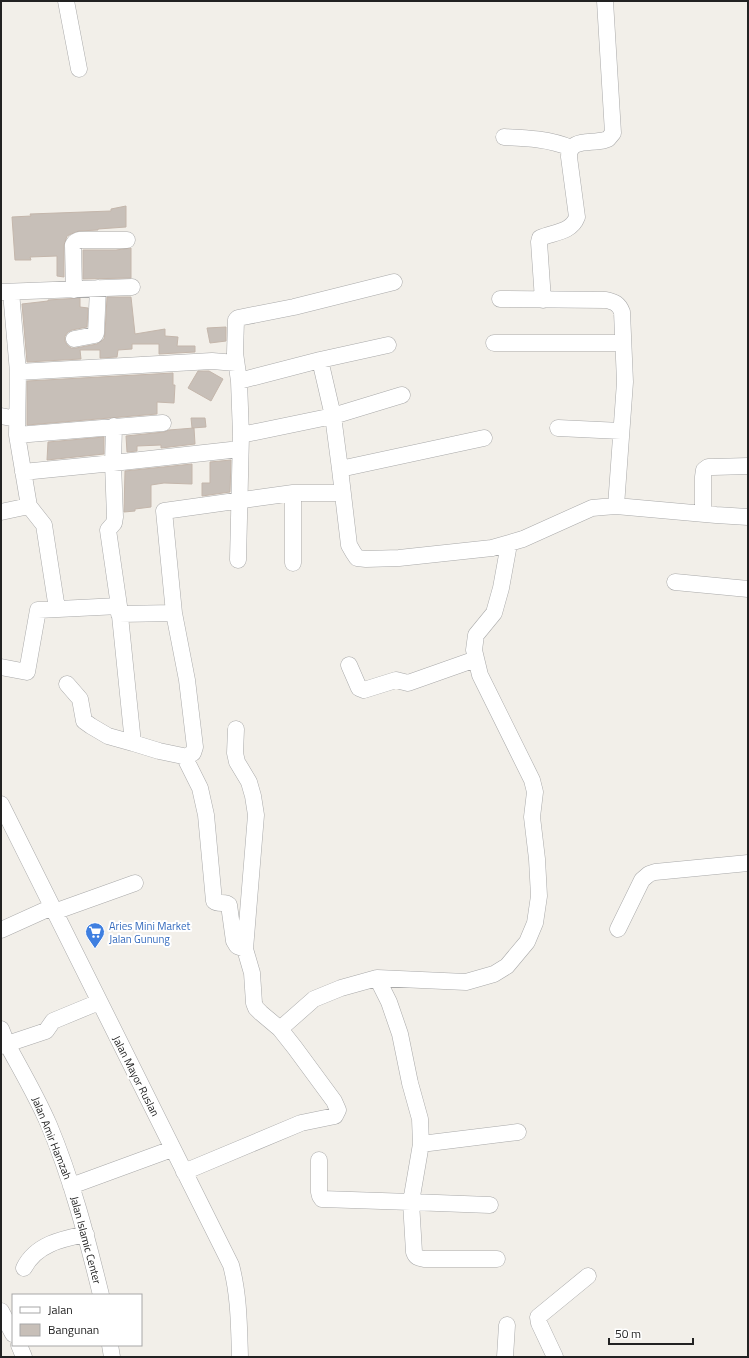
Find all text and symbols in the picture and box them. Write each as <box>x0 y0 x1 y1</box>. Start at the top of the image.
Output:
place label: Aries Mini Market Jalan Gunung <box>109 918 190 947</box>
supermarket icon: Aries Mini Market Jalan Gunung <box>84 921 106 949</box>
street label: Jalan Mayor Ruslan <box>109 1033 163 1119</box>
street label: Jalan Amir Hamzah <box>28 1094 76 1182</box>
street label: Jalan Islamic Center <box>67 1194 105 1286</box>
legend <box>12 1294 142 1346</box>
text: Jalan <box>48 1300 73 1319</box>
text: Bangunan <box>48 1320 99 1339</box>
scale bar <box>609 1320 693 1346</box>
text: 50 m <box>615 1324 641 1343</box>

